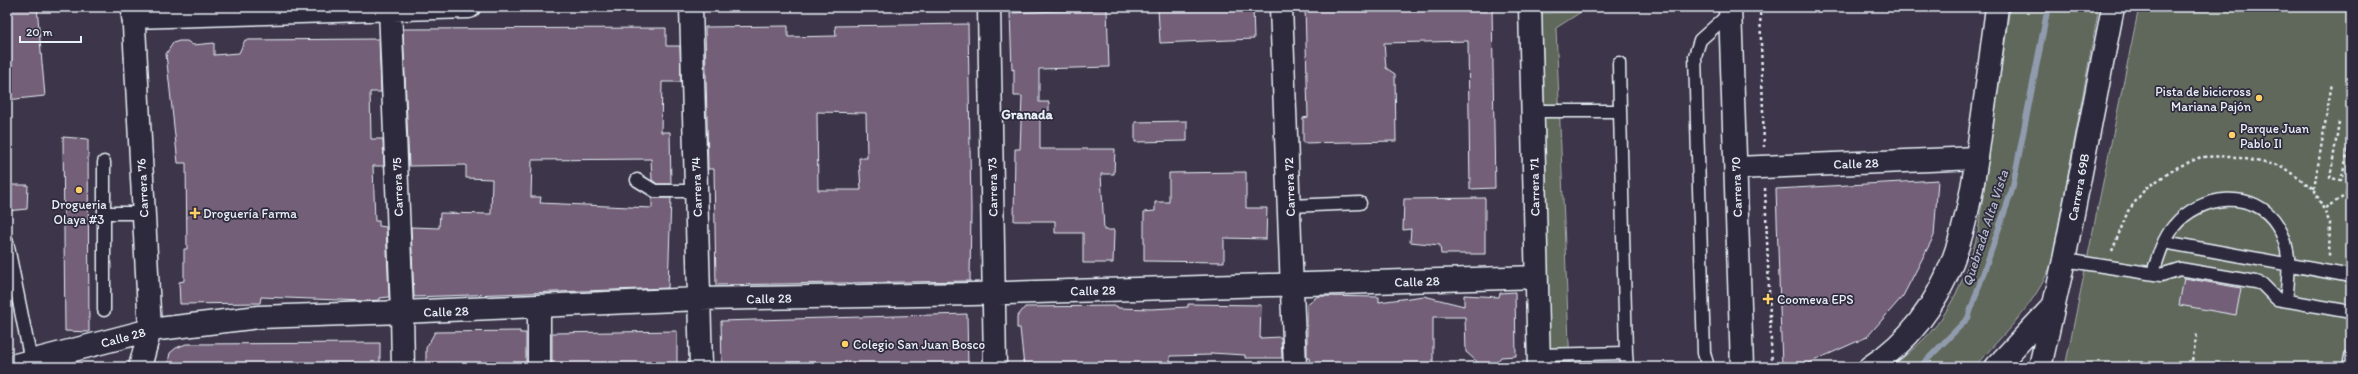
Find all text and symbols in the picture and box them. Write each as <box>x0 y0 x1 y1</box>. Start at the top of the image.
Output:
scale bar <box>20 18 81 44</box>
text: 20 m <box>26 25 53 39</box>
place label: Pista de bicicross Mariana Pajón <box>2155 84 2252 114</box>
marker: Pista de bicicross Mariana Pajón <box>2254 93 2264 103</box>
district label: Granada <box>1001 106 1054 123</box>
place label: Parque Juan Pablo II <box>2240 121 2310 151</box>
marker: Parque Juan Pablo II <box>2227 130 2237 140</box>
street label: Carrera 69B <box>2065 152 2092 222</box>
street label: Calle 28 <box>1833 155 1879 172</box>
street label: Carrera 74 <box>688 156 705 217</box>
street label: Carrera 70 <box>1728 156 1745 218</box>
street label: Carrera 75 <box>389 157 406 217</box>
street label: Carrera 73 <box>984 157 1001 217</box>
street label: Carrera 72 <box>1281 157 1298 217</box>
street label: Carrera 76 <box>133 158 152 218</box>
street label: Carrera 71 <box>1526 158 1543 216</box>
water label: Quebrada Alta Vista <box>1959 167 2013 288</box>
marker: Drogueria Olaya #3 <box>74 185 84 195</box>
place label: Drogueria Olaya #3 <box>51 197 107 227</box>
place label: Droguería Farma <box>203 206 297 221</box>
marker: Droguería Farma <box>190 208 200 218</box>
street label: Calle 28 <box>1394 273 1440 290</box>
street label: Calle 28 <box>1070 283 1116 298</box>
street label: Calle 28 <box>746 291 792 306</box>
place label: Coomeva EPS <box>1777 292 1853 307</box>
marker: Coomeva EPS <box>1762 293 1774 305</box>
street label: Calle 28 <box>423 303 469 320</box>
street label: Calle 28 <box>99 324 147 351</box>
place label: Colegio San Juan Bosco <box>853 337 986 352</box>
marker: Colegio San Juan Bosco <box>840 339 850 349</box>

